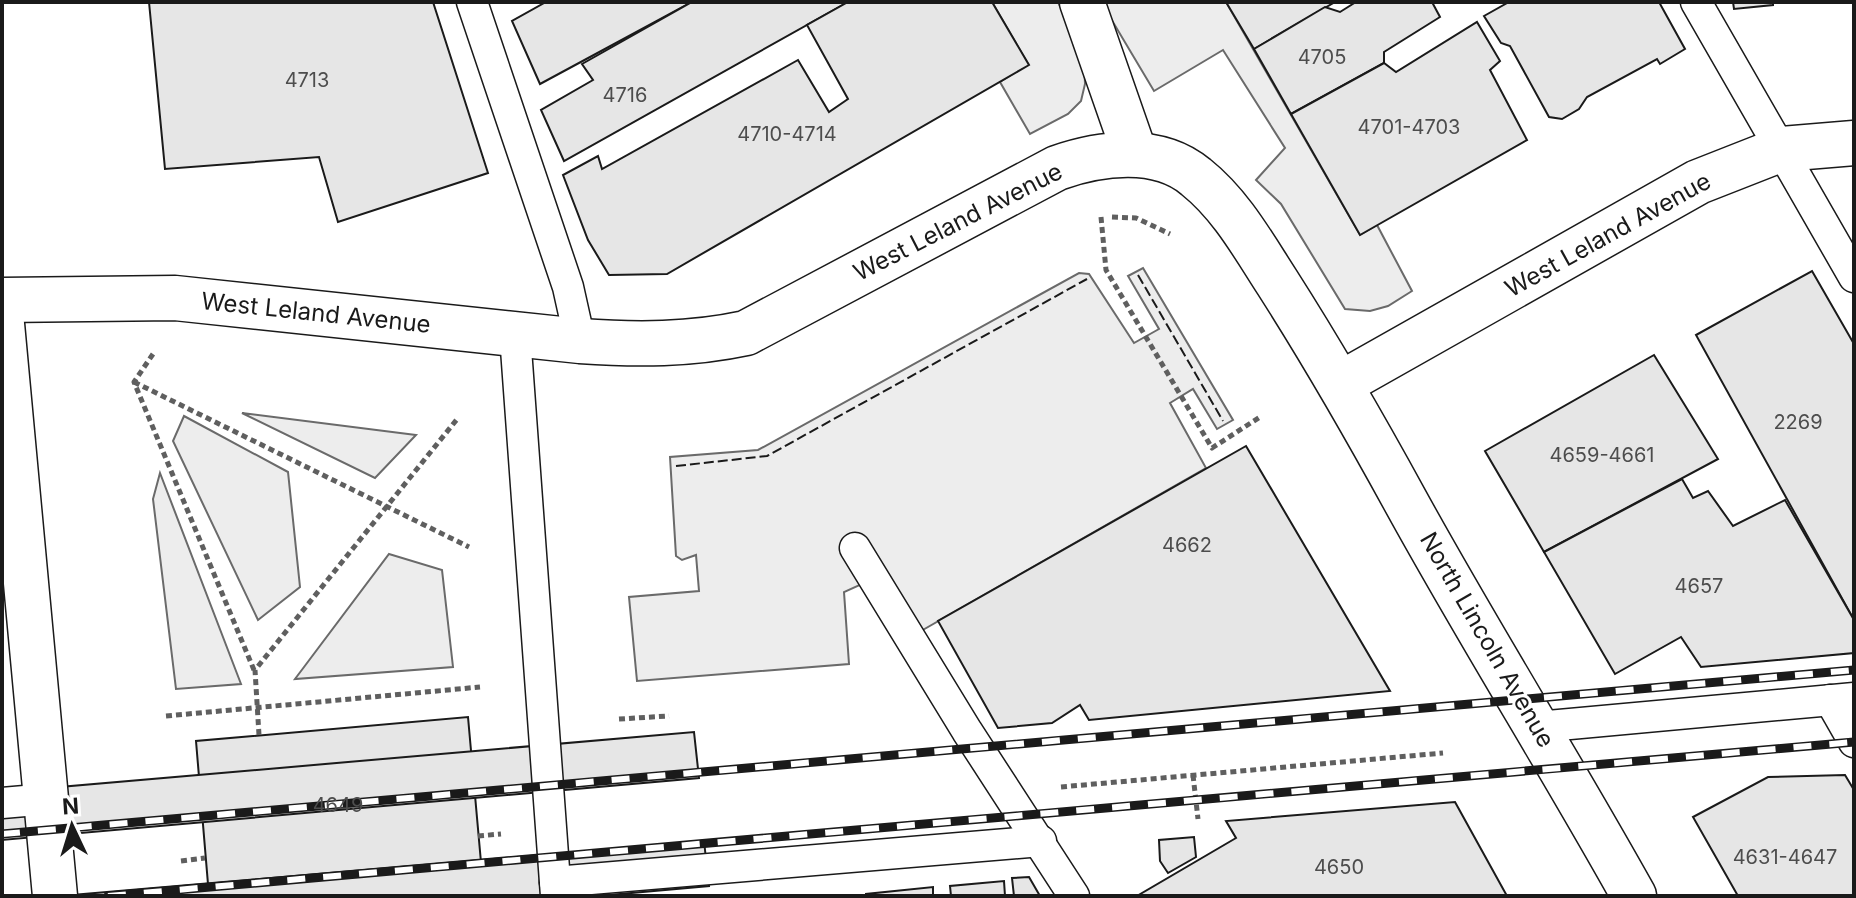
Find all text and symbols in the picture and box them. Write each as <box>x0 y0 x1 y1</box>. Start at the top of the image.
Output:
house number: 4705 <box>1298 45 1346 69</box>
house number: 4713 <box>285 68 329 92</box>
house number: 4716 <box>603 83 647 107</box>
house number: 4701-4703 <box>1358 115 1460 139</box>
house number: 4710-4714 <box>737 122 837 146</box>
street label: West Leland Avenue <box>849 156 1067 287</box>
street label: West Leland Avenue <box>1500 166 1716 303</box>
street label: West Leland Avenue <box>200 286 432 339</box>
house number: 2269 <box>1773 410 1823 434</box>
house number: 4659-4661 <box>1550 443 1654 467</box>
street label: North Lincoln Avenue <box>1414 527 1561 752</box>
house number: 4662 <box>1162 533 1212 557</box>
house number: 4657 <box>1675 574 1723 598</box>
north arrow <box>32 786 112 866</box>
text: N <box>61 792 80 820</box>
house number: 4649 <box>313 793 363 817</box>
house number: 4631-4647 <box>1733 845 1837 869</box>
house number: 4650 <box>1314 855 1364 879</box>

